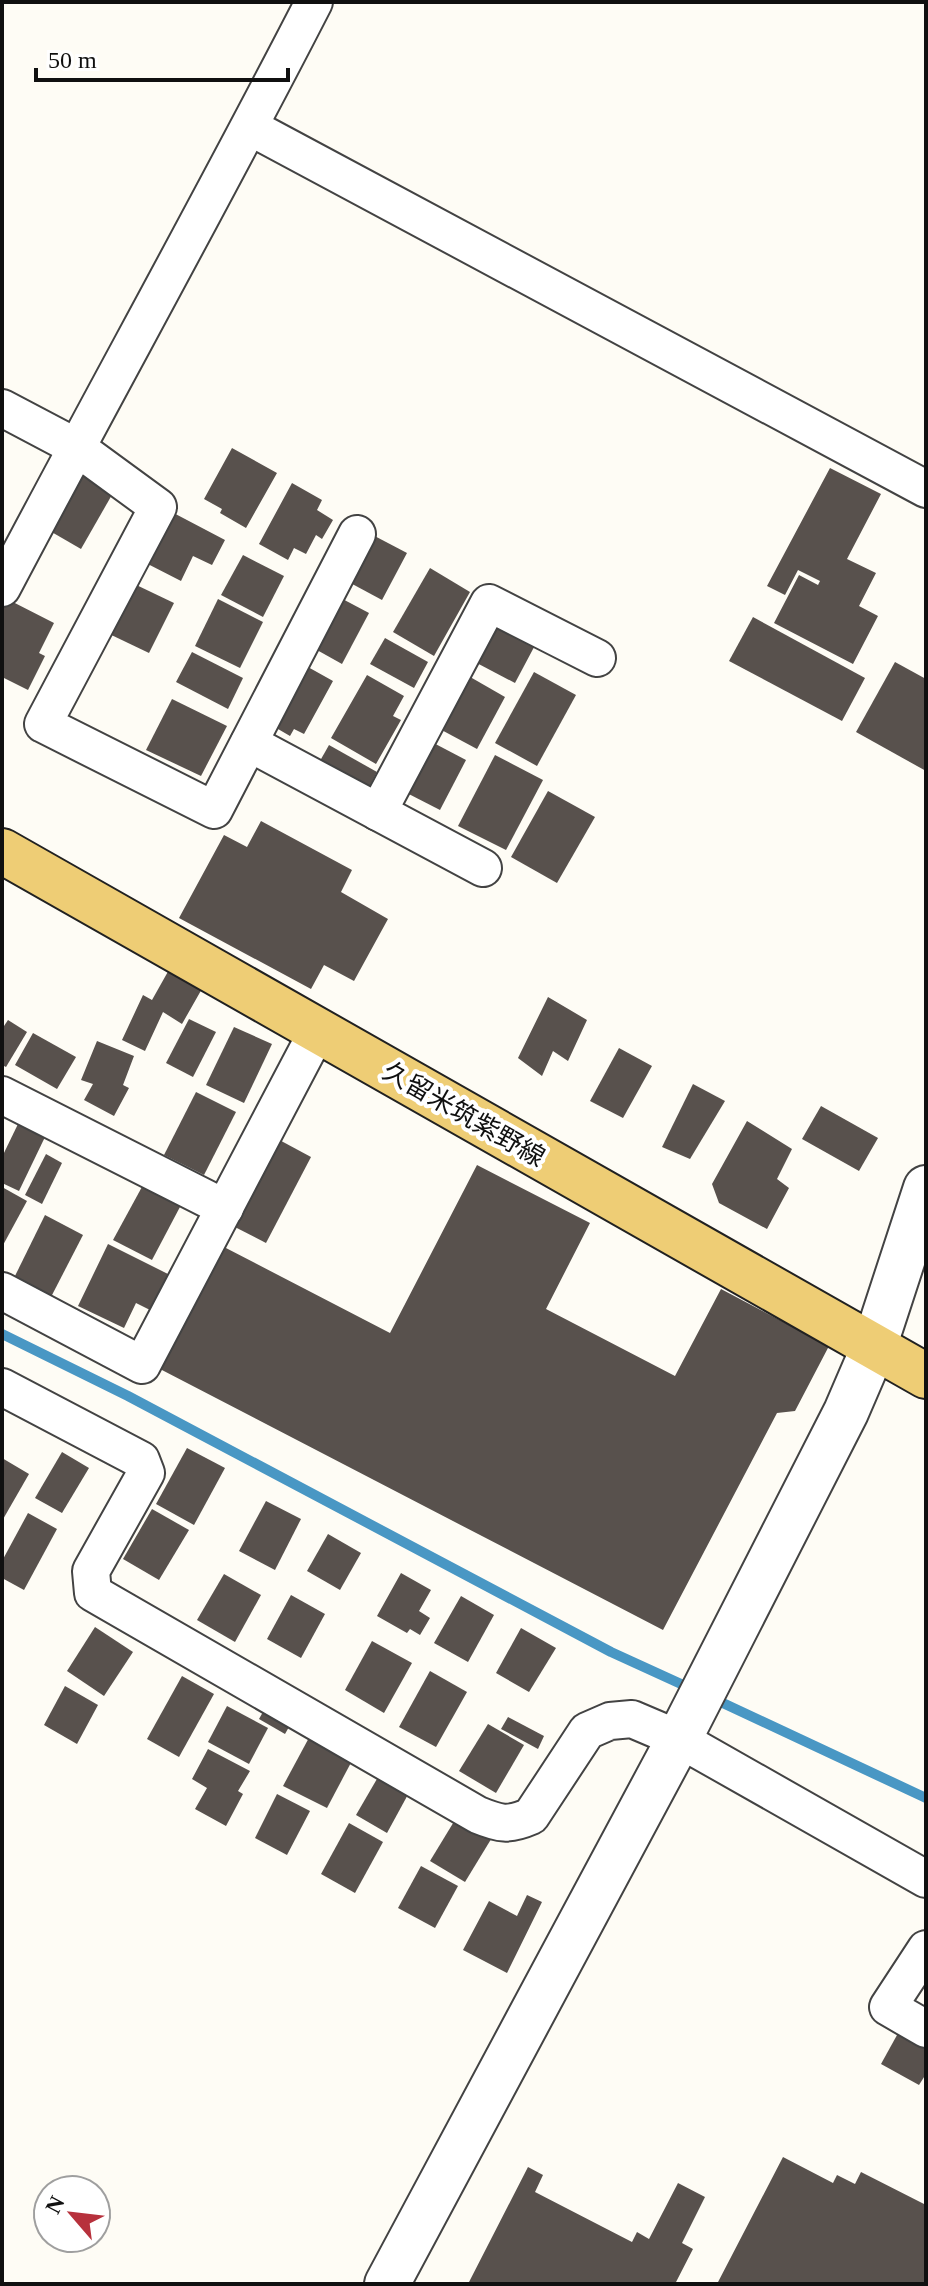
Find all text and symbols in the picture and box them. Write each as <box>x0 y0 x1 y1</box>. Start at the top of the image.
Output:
scale bar <box>36 32 288 82</box>
text: 50 m <box>48 47 97 73</box>
street label: 久留米筑紫野線 <box>378 1056 550 1172</box>
north arrow <box>32 2174 112 2254</box>
text: N <box>40 2192 70 2218</box>

